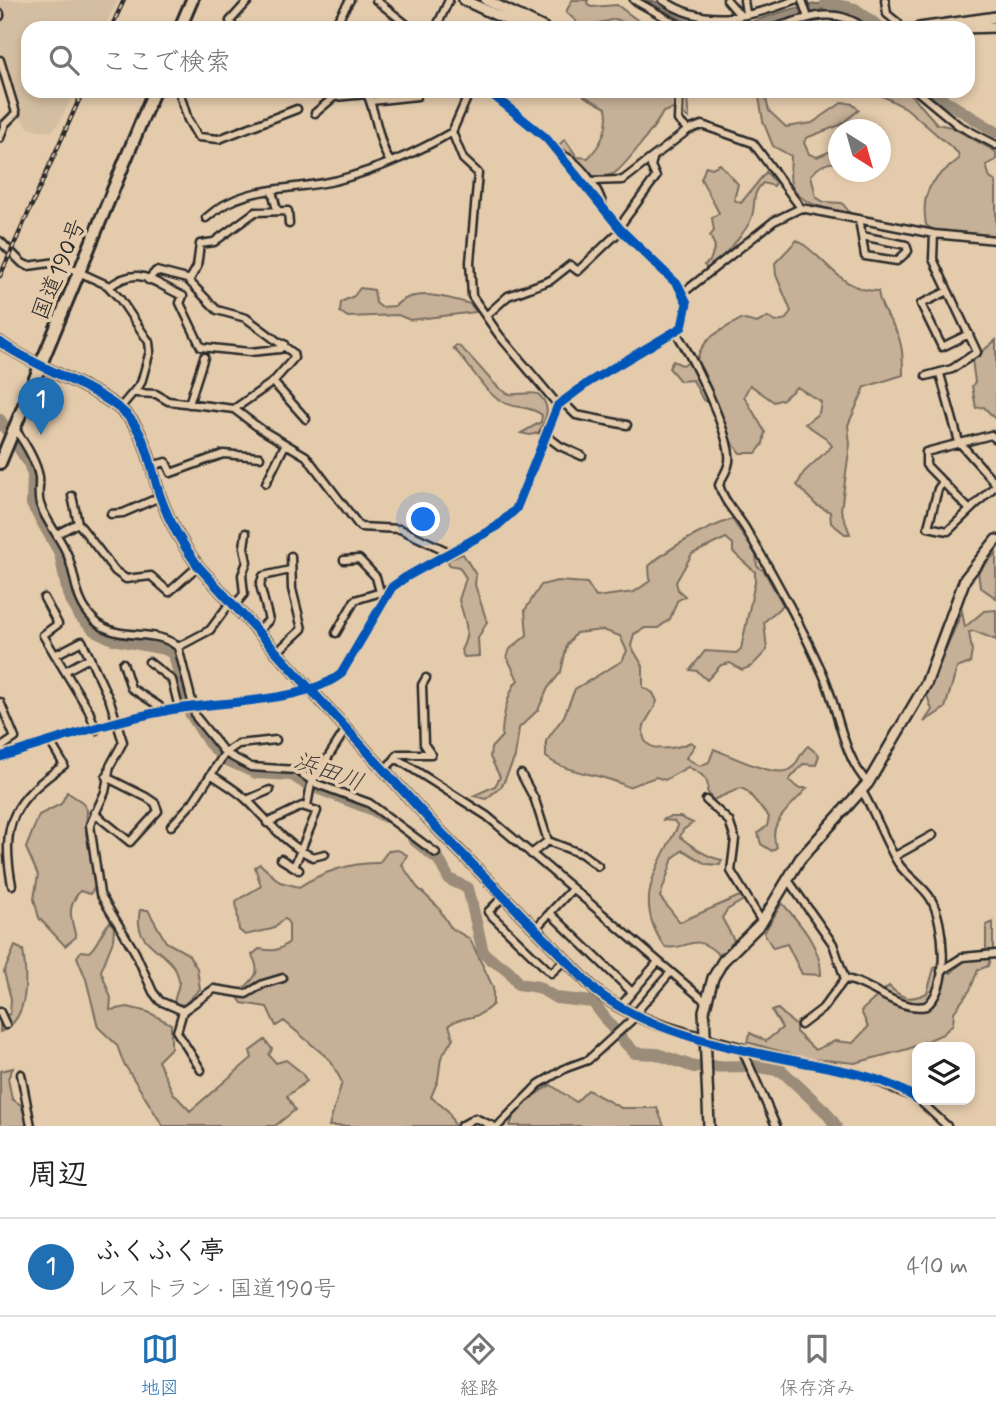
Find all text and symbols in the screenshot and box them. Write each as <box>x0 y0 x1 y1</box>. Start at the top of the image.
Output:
search box <box>21 21 975 98</box>
icon: search <box>45 41 83 79</box>
text: ここで検索 <box>101 46 231 80</box>
north arrow <box>828 119 891 182</box>
street label: 国道190号 <box>26 215 94 325</box>
pin: 1 <box>18 377 64 435</box>
your location <box>406 502 440 536</box>
water label: 浜田川 <box>289 746 368 799</box>
map controls <box>912 1042 975 1105</box>
button: layers <box>912 1042 975 1105</box>
text: 周辺 <box>28 1156 88 1195</box>
text: ふくふく亭 <box>95 1235 225 1269</box>
text: 1 <box>46 1252 56 1282</box>
text: 410 m <box>906 1252 968 1282</box>
text: レストラン · 国道190号 <box>95 1275 336 1305</box>
tab: 地図 <box>141 1330 179 1401</box>
tab: 経路 <box>460 1330 498 1401</box>
tab: 保存済み <box>779 1330 855 1401</box>

